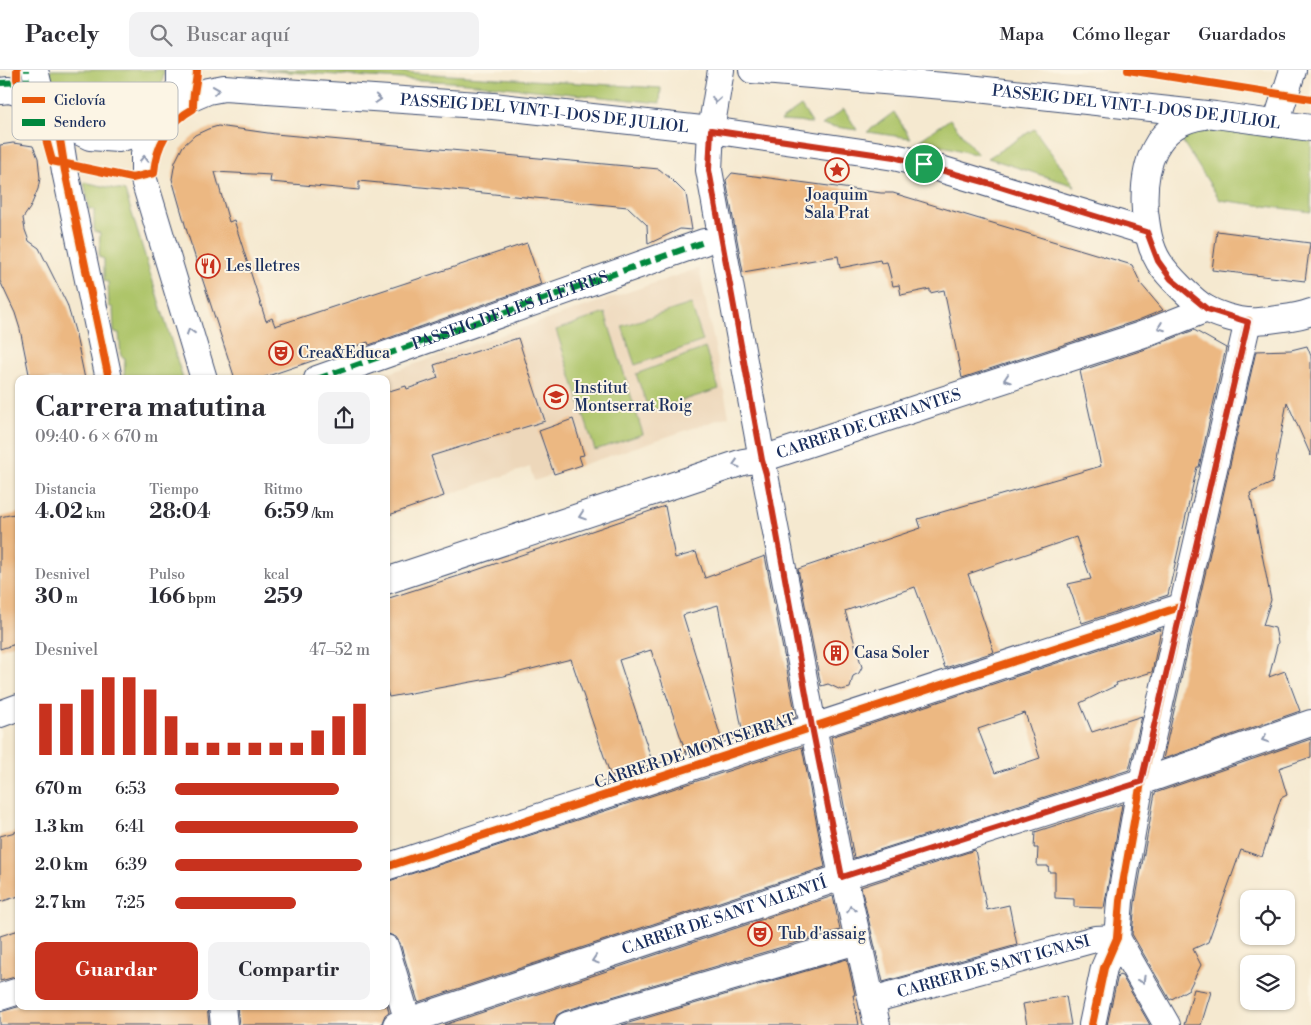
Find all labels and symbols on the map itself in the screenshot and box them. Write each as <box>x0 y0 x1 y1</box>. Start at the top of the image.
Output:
street label: PASSEIG DEL VINT-I-DOS DE JULIOL <box>991 81 1282 134</box>
legend <box>12 82 178 140</box>
one-way arrow <box>212 85 220 95</box>
street label: PASSEIG DEL VINT-I-DOS DE JULIOL <box>399 90 690 138</box>
text: Ciclovía <box>54 92 107 110</box>
one-way arrow <box>374 93 382 104</box>
one-way arrow <box>712 96 722 105</box>
text: Sendero <box>54 114 106 132</box>
pin <box>903 143 945 185</box>
one-way arrow <box>139 155 149 162</box>
place icon: Joaquim Sala Prat <box>824 157 850 183</box>
place label: Joaquim Sala Prat <box>805 185 870 223</box>
restaurant icon: Les lletres <box>195 253 221 279</box>
place label: Les lletres <box>226 256 300 276</box>
street label: PASSEIG DE LES LLETRES <box>409 267 611 355</box>
one-way arrow <box>1158 321 1166 331</box>
one-way arrow <box>185 328 195 337</box>
theatre icon: Crea&Educa <box>268 340 294 366</box>
place label: Crea&Educa <box>298 343 391 363</box>
one-way arrow <box>1004 373 1012 383</box>
place label: Institut Montserrat Roig <box>574 378 693 416</box>
school or university icon: Institut Montserrat Roig <box>543 384 569 410</box>
street label: CARRER DE CERVANTES <box>774 384 964 464</box>
one-way arrow <box>732 458 741 468</box>
one-way arrow <box>578 510 586 520</box>
building icon: Casa Soler <box>823 640 849 666</box>
place label: Casa Soler <box>854 643 929 663</box>
street label: CARRER DE MONTSERRAT <box>592 709 798 793</box>
one-way arrow <box>1261 733 1270 743</box>
street label: CARRER DE SANT VALENTÍ <box>619 871 829 959</box>
one-way arrow <box>846 905 857 914</box>
theatre icon: Tub d'assaig <box>747 921 773 947</box>
place label: Tub d'assaig <box>778 924 867 944</box>
street label: CARRER DE SANT IGNASI <box>895 931 1092 1003</box>
one-way arrow <box>592 954 600 964</box>
one-way arrow <box>1136 974 1146 983</box>

